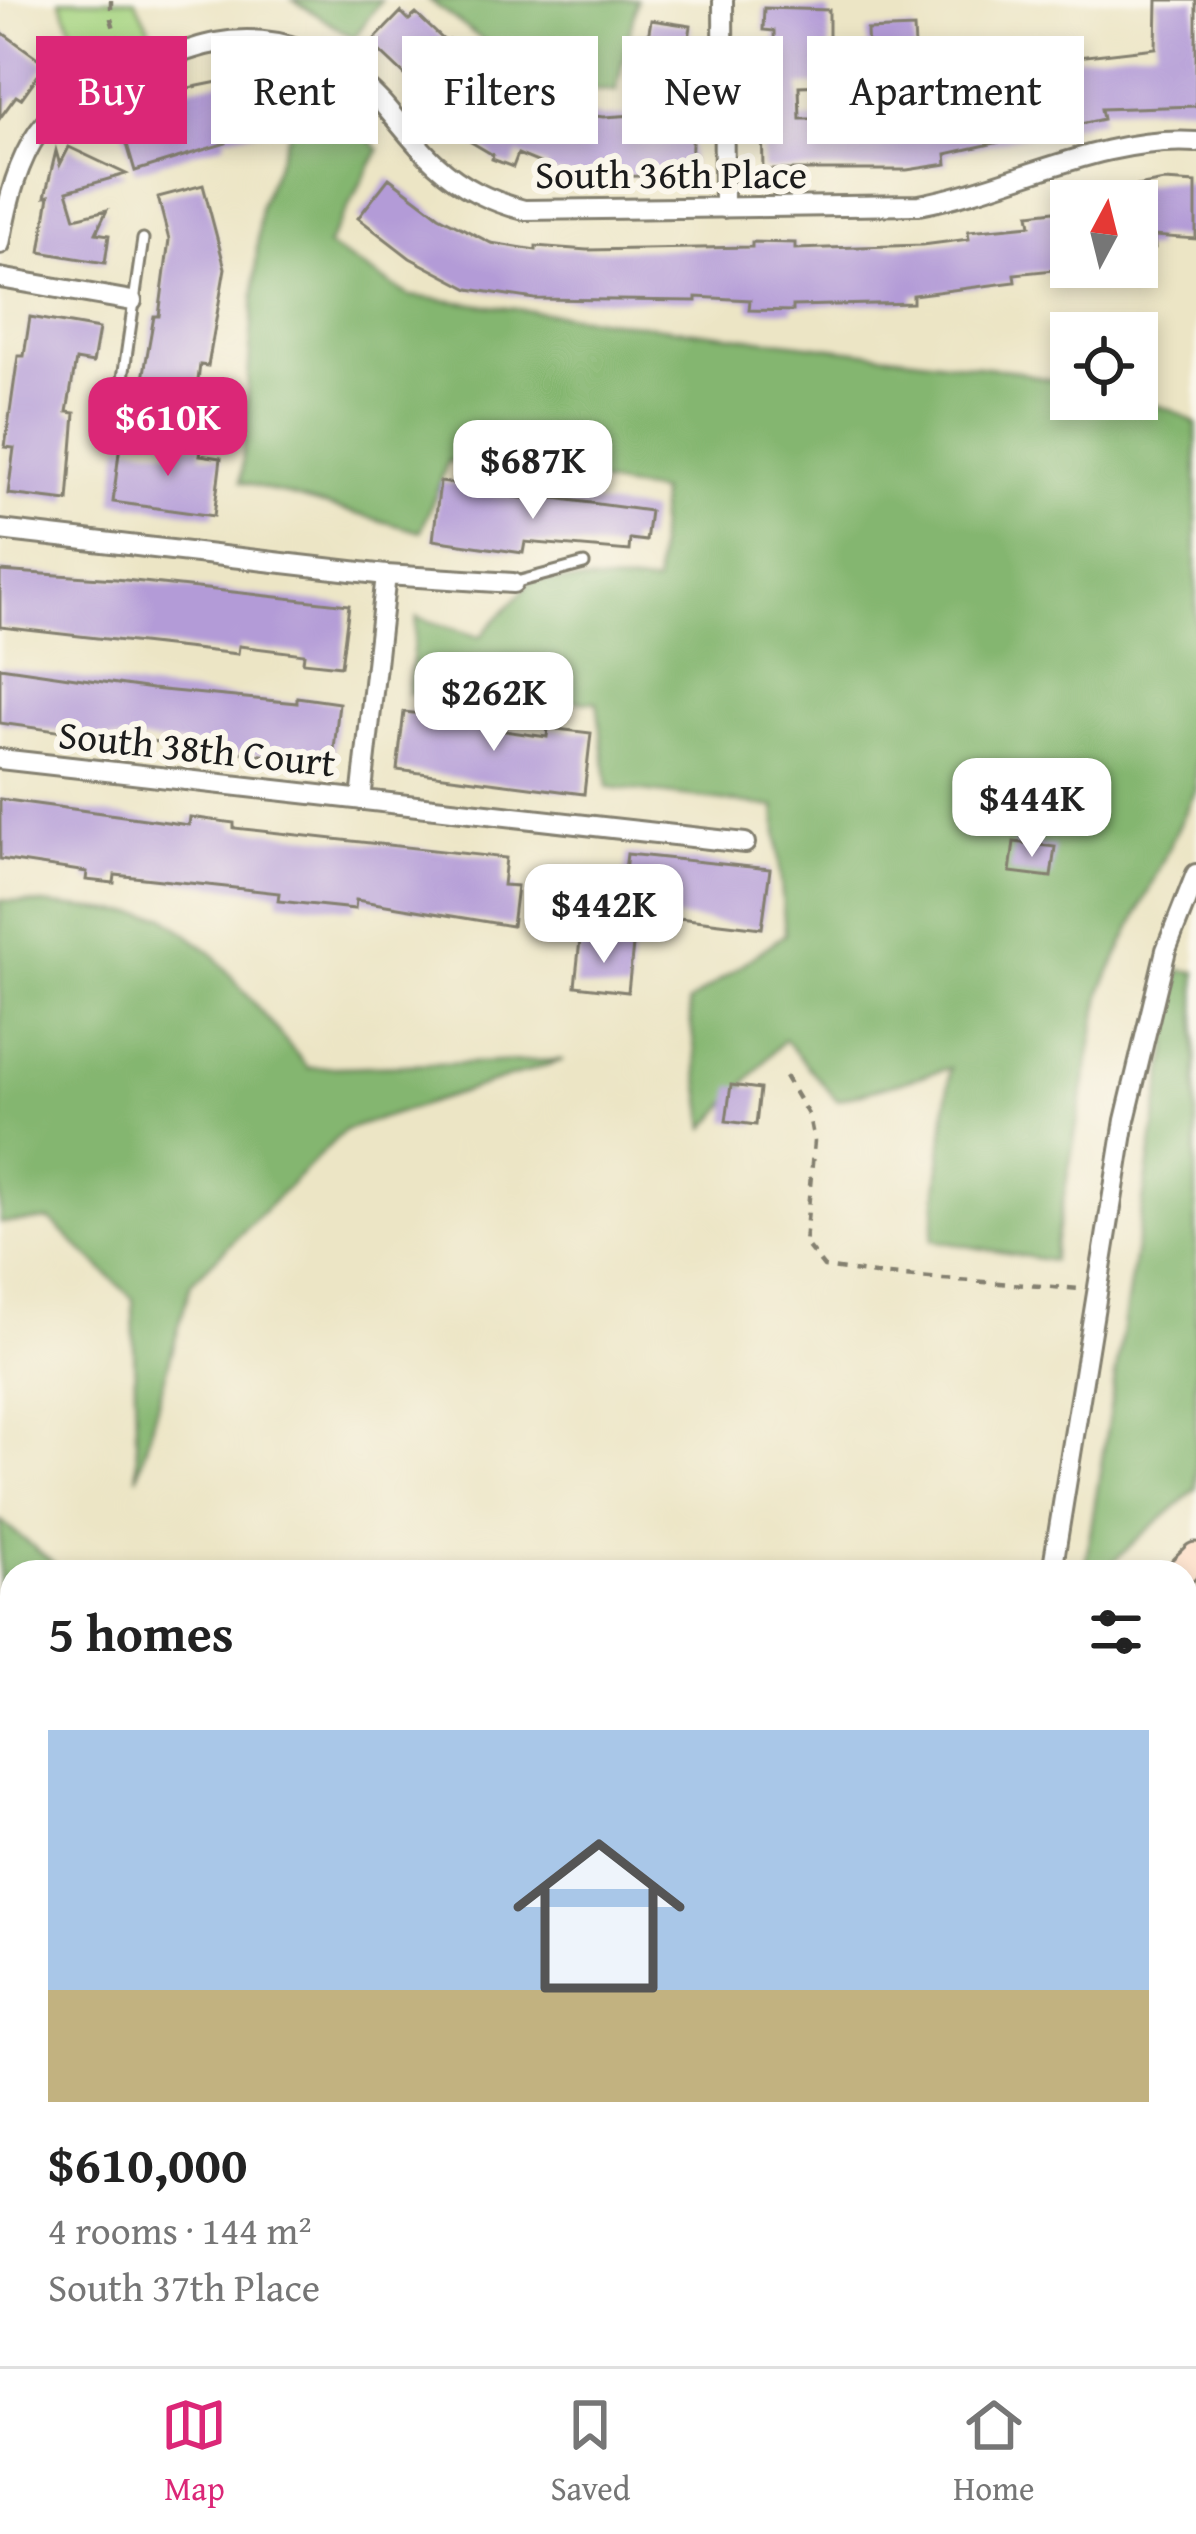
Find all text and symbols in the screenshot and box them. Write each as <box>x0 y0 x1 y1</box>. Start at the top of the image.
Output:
chip: Buy <box>36 36 187 144</box>
chip: Rent <box>211 36 378 144</box>
chip: Filters <box>402 36 598 144</box>
chip: New <box>622 36 783 144</box>
chip: Apartment <box>807 36 1084 144</box>
street label: South 36th Place <box>535 145 807 202</box>
north arrow <box>1050 180 1158 288</box>
map controls <box>1050 180 1158 420</box>
button: locate <box>1050 312 1158 420</box>
pin: $610K <box>84 377 252 479</box>
text: $610K <box>115 387 221 444</box>
pin: $687K <box>449 420 617 522</box>
text: $687K <box>480 430 586 487</box>
pin: $262K <box>410 652 578 754</box>
text: $262K <box>441 662 547 719</box>
street label: South 38th Court <box>56 705 339 790</box>
pin: $444K <box>948 758 1116 860</box>
text: $444K <box>979 768 1085 825</box>
pin: $442K <box>520 864 688 966</box>
text: $442K <box>551 874 657 931</box>
text: 5 homes <box>48 1595 234 1670</box>
icon: filters <box>1083 1599 1149 1665</box>
icon: home <box>491 1808 707 2024</box>
text: $610,000 <box>48 2126 247 2201</box>
text: 4 rooms · 144 m² <box>48 2201 312 2258</box>
text: South 37th Place <box>48 2258 320 2315</box>
tab: Map <box>161 2392 227 2512</box>
tab: Saved <box>550 2392 630 2512</box>
tab: Home <box>953 2392 1035 2512</box>

